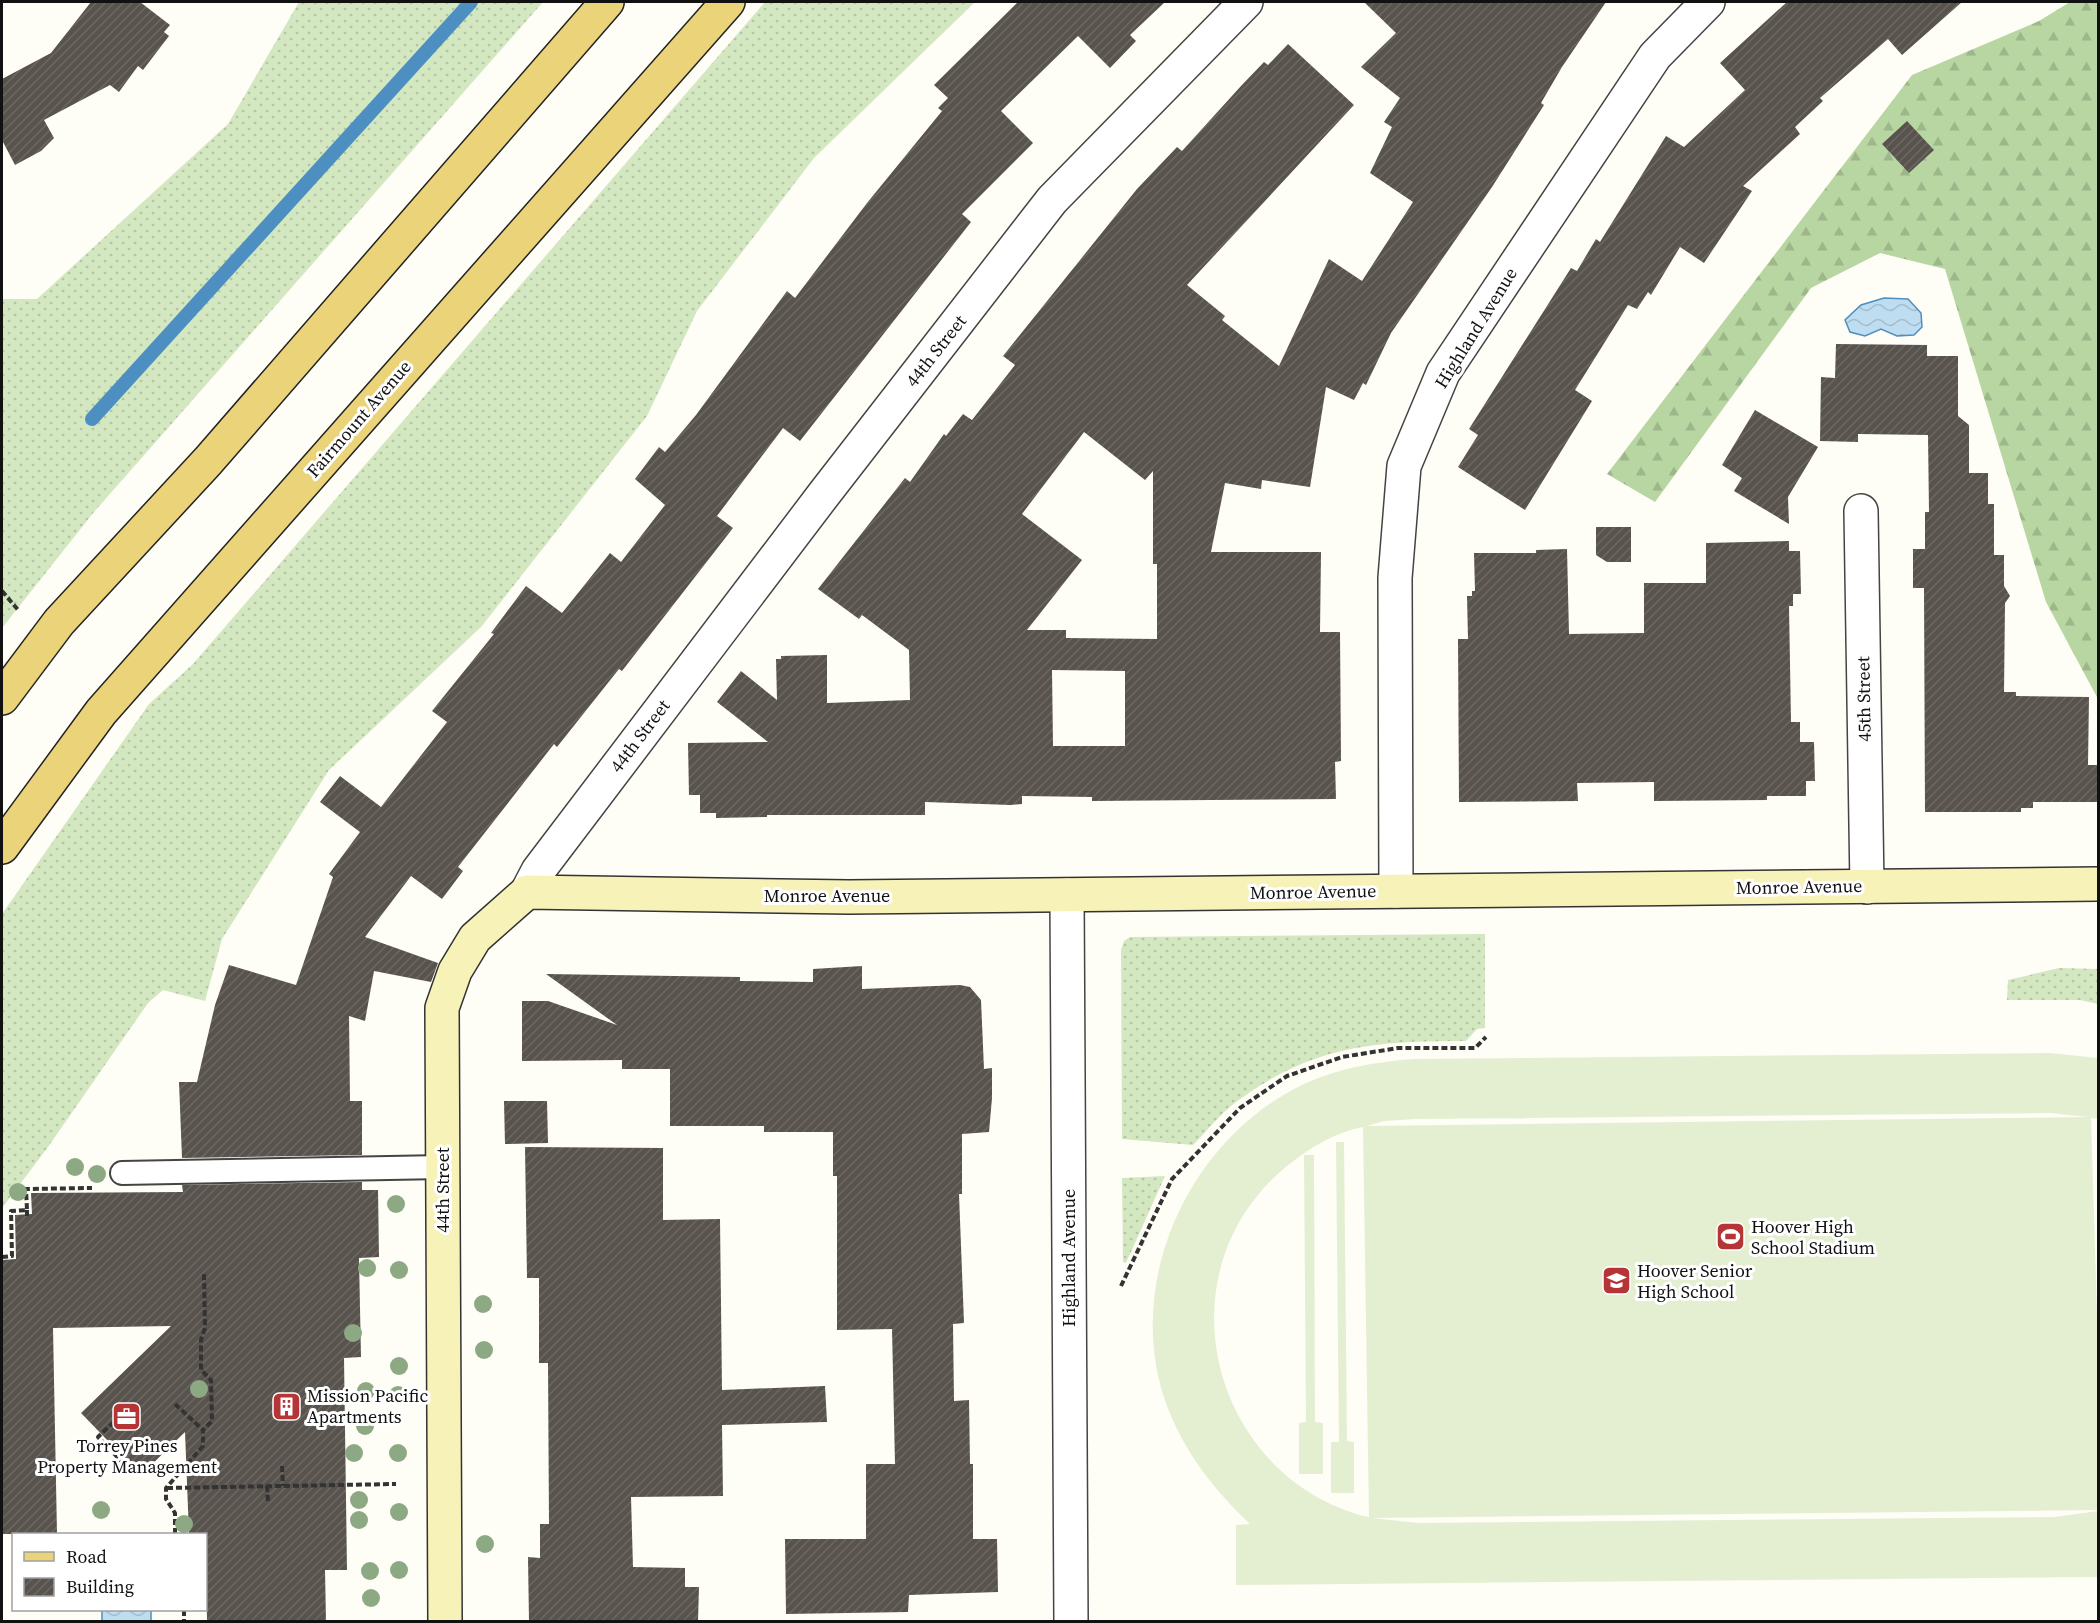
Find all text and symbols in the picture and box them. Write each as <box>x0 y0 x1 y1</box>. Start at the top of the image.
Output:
street label: Highland Avenue <box>1428 263 1523 393</box>
street label: 44th Street <box>899 309 972 392</box>
street label: Fairmount Avenue <box>301 355 417 483</box>
street label: 45th Street <box>1850 656 1877 742</box>
street label: 44th Street <box>604 694 675 777</box>
street label: Monroe Avenue <box>1736 873 1862 900</box>
street label: Monroe Avenue <box>1250 878 1376 905</box>
street label: Monroe Avenue <box>764 883 890 908</box>
street label: 44th Street <box>430 1147 455 1233</box>
street label: Highland Avenue <box>1056 1189 1081 1327</box>
place label: Hoover High School Stadium <box>1751 1214 1875 1260</box>
sports icon: Hoover High School Stadium <box>1714 1221 1746 1253</box>
place label: Hoover Senior High School <box>1637 1258 1753 1304</box>
school or university icon: Hoover Senior High School <box>1600 1265 1632 1297</box>
place label: Mission Pacific Apartments <box>307 1383 428 1429</box>
building icon: Mission Pacific Apartments <box>270 1390 302 1422</box>
office icon: Torrey Pines Property Management <box>111 1401 143 1433</box>
place label: Torrey Pines Property Management <box>37 1433 217 1479</box>
legend <box>12 1533 207 1611</box>
text: Road <box>66 1544 107 1569</box>
text: Building <box>66 1574 134 1599</box>

